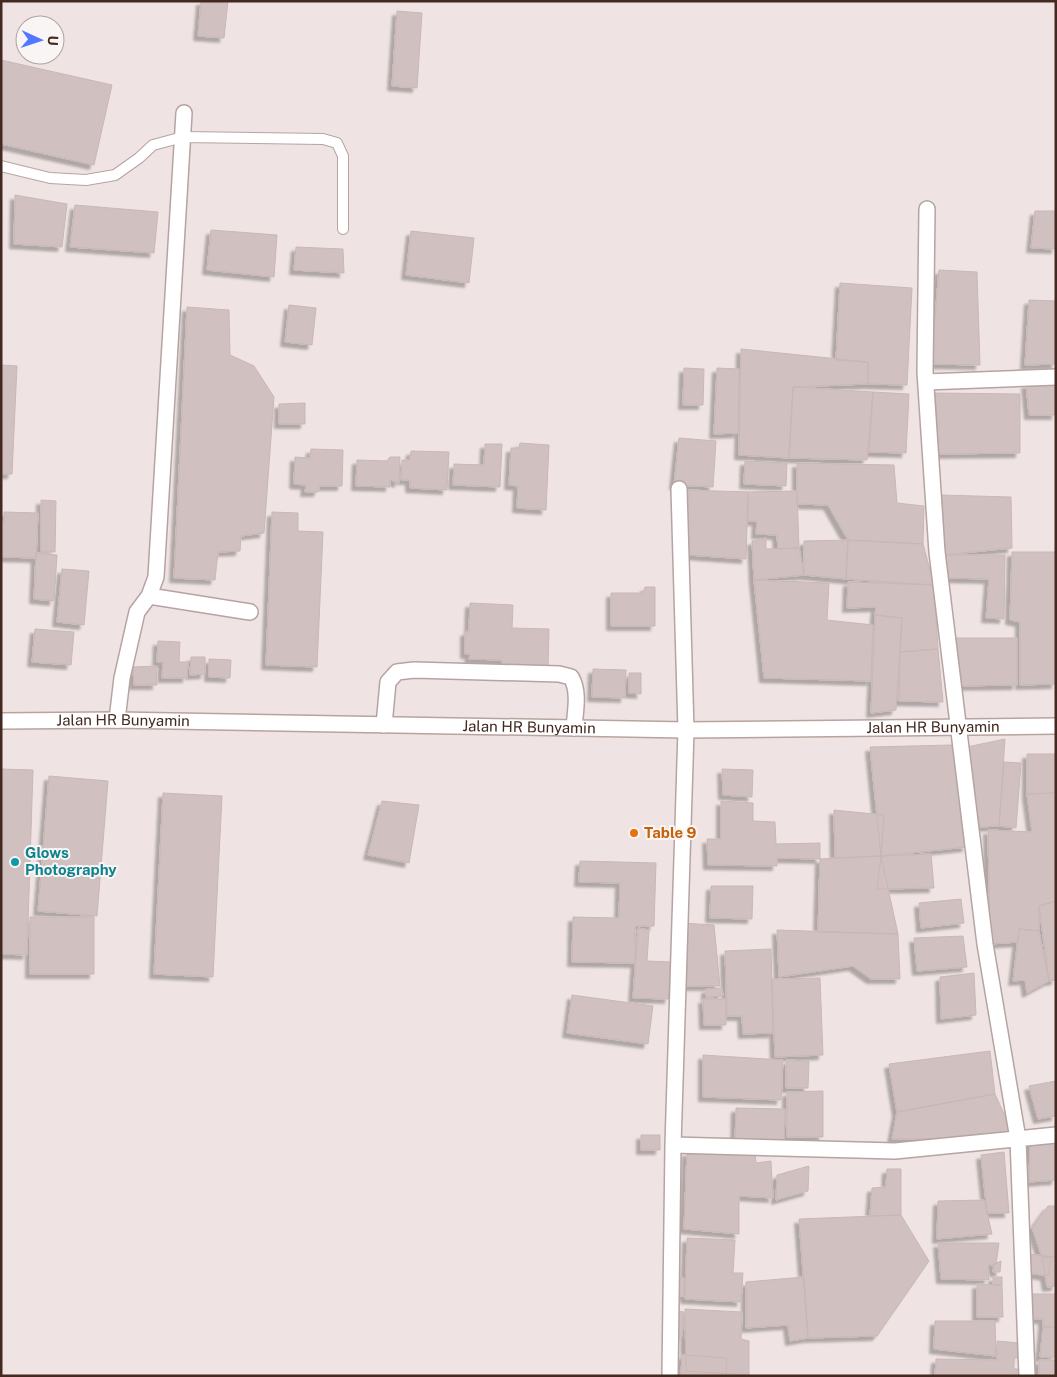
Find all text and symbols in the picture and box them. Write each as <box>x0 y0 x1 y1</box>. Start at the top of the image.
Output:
north arrow <box>15 15 65 65</box>
text: U <box>45 35 61 46</box>
street label: Jalan HR Bunyamin <box>56 711 190 729</box>
street label: Jalan HR Bunyamin <box>462 717 596 736</box>
street label: Jalan HR Bunyamin <box>866 718 1000 736</box>
place label: Table 9 <box>644 824 696 841</box>
marker: Table 9 <box>628 827 640 839</box>
place label: Glows Photography <box>25 844 117 878</box>
marker: Glows Photography <box>9 856 21 868</box>

